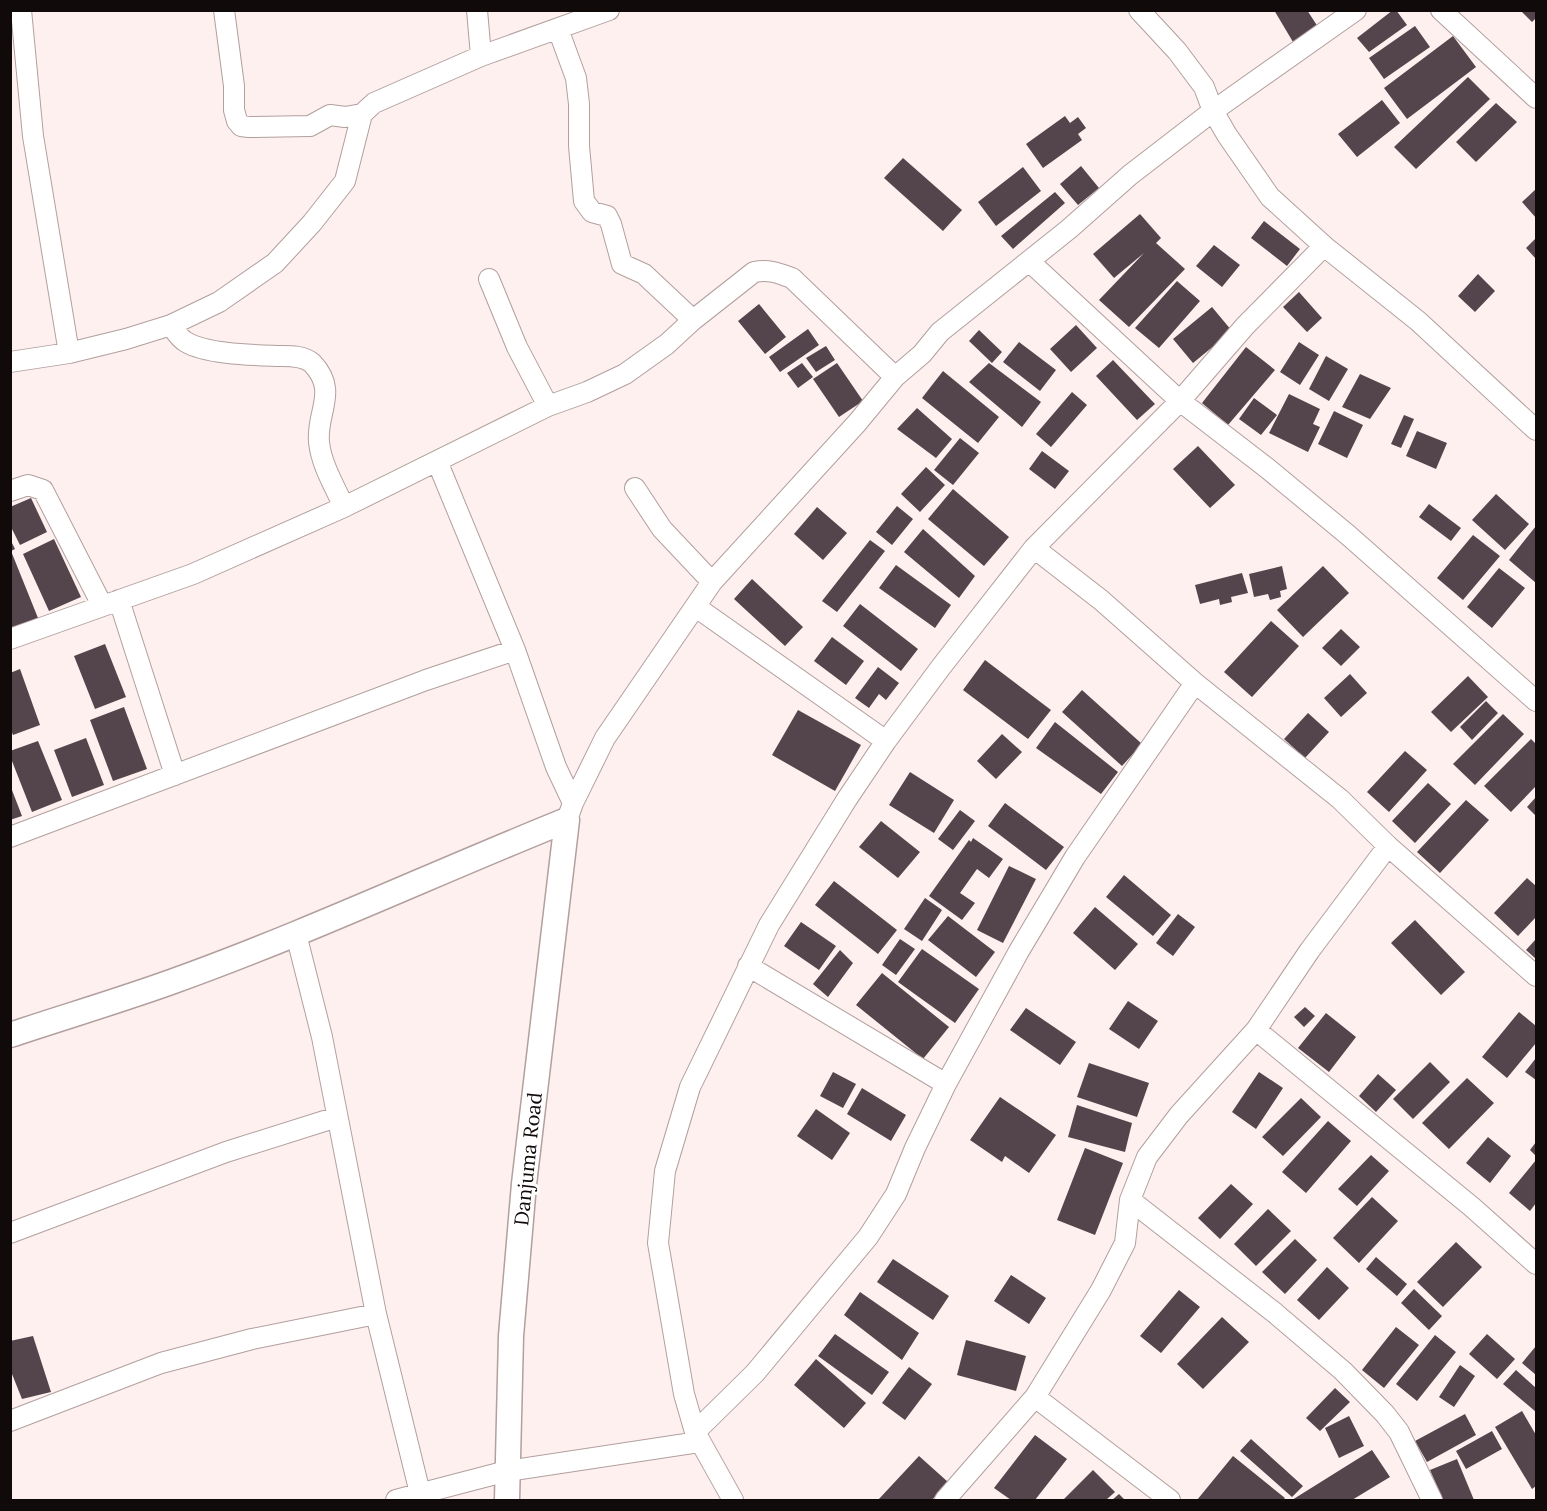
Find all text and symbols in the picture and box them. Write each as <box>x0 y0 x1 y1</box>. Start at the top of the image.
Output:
street label: Danjuma Road <box>508 1091 547 1227</box>

